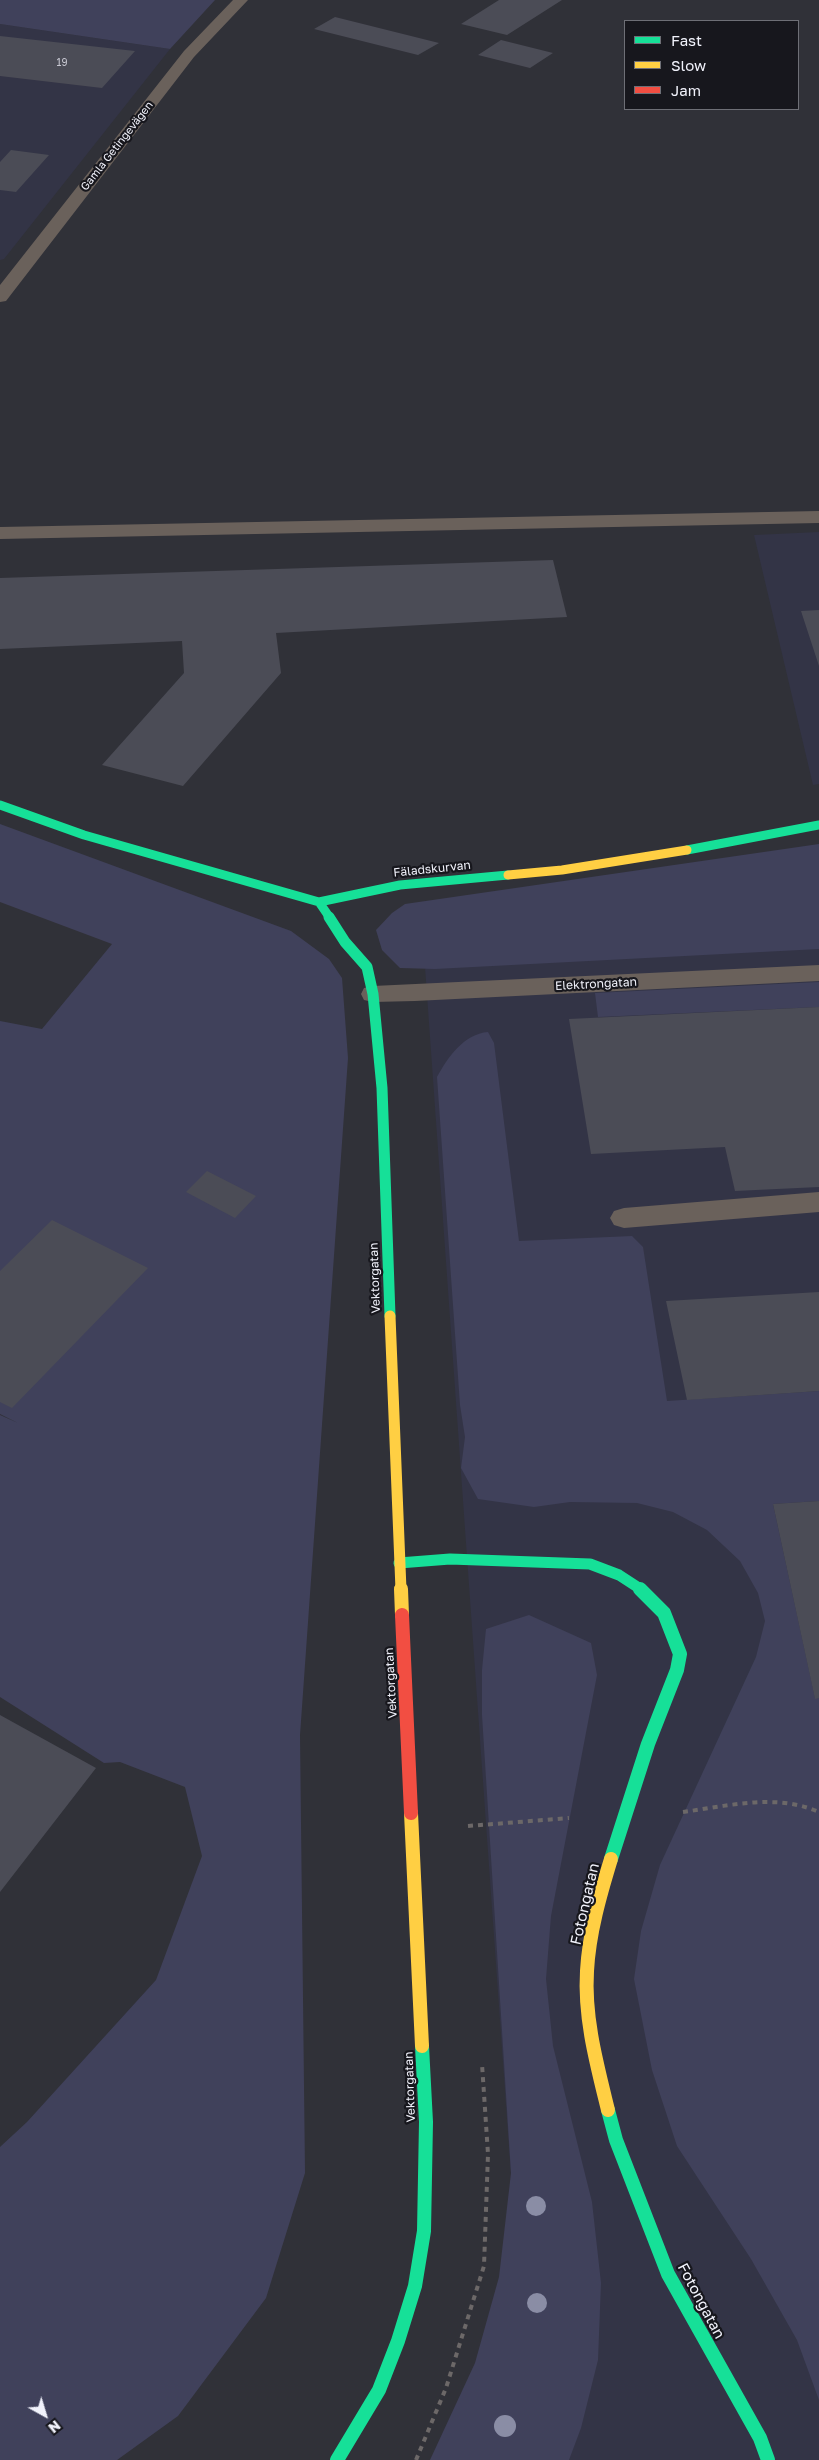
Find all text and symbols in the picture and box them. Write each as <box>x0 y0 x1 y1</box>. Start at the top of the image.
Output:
legend <box>624 20 799 110</box>
text: Fast <box>671 31 702 49</box>
text: Slow <box>671 56 706 74</box>
house number: 19 <box>57 57 67 69</box>
text: Jam <box>671 81 701 99</box>
street label: Gamla Getingevägen <box>78 99 156 193</box>
street label: Fäladskurvan <box>393 858 471 880</box>
street label: Elektrongatan <box>555 975 637 993</box>
street label: Vektorgatan <box>367 1242 383 1314</box>
street label: Vektorgatan <box>382 1647 400 1719</box>
street label: Fotongatan <box>567 1861 603 1947</box>
street label: Vektorgatan <box>402 2051 418 2123</box>
street label: Fotongatan <box>674 2260 728 2342</box>
north arrow <box>20 2390 70 2440</box>
text: N <box>45 2417 64 2437</box>

